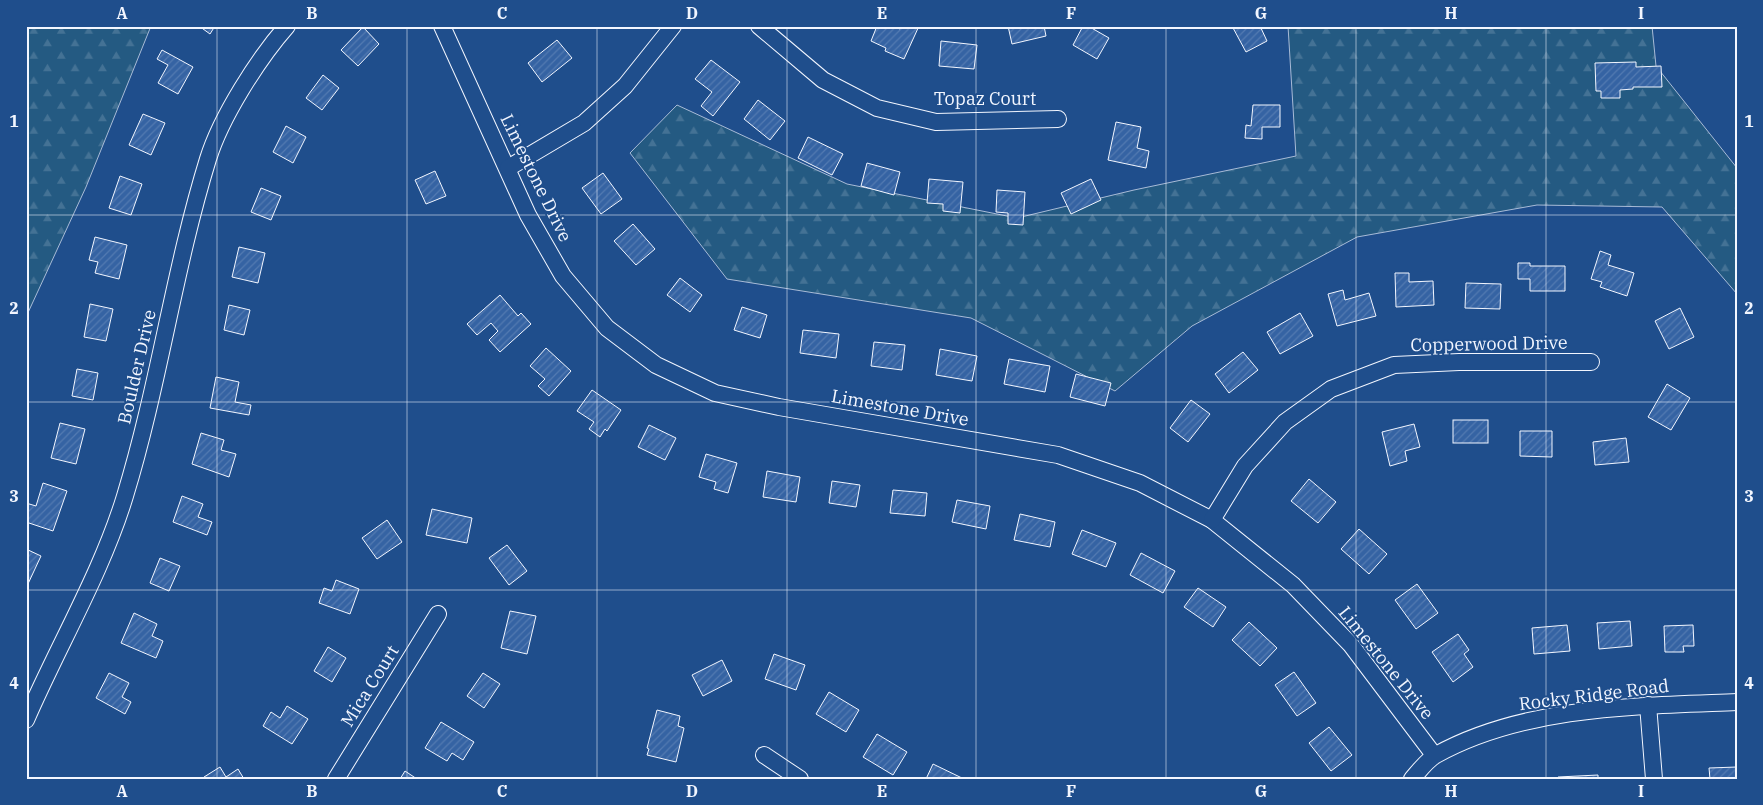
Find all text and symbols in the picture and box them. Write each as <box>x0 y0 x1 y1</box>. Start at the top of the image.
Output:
text: A <box>116 3 128 23</box>
text: B <box>306 3 318 23</box>
text: C <box>497 3 507 23</box>
text: D <box>686 3 698 23</box>
text: E <box>877 3 887 23</box>
text: F <box>1066 3 1076 23</box>
text: G <box>1255 3 1267 23</box>
text: H <box>1445 3 1458 23</box>
text: I <box>1638 3 1644 23</box>
street label: Topaz Court <box>934 87 1036 110</box>
street label: Limestone Drive <box>496 110 577 245</box>
text: 1 <box>9 111 19 131</box>
text: 1 <box>1744 111 1754 131</box>
text: 2 <box>9 298 19 318</box>
text: 2 <box>1744 298 1754 318</box>
street label: Boulder Drive <box>112 307 161 426</box>
street label: Copperwood Drive <box>1410 331 1568 356</box>
street label: Limestone Drive <box>830 384 971 431</box>
text: 3 <box>9 486 19 506</box>
text: 3 <box>1744 486 1754 506</box>
street label: Limestone Drive <box>1334 601 1439 724</box>
street label: Mica Court <box>335 641 404 731</box>
text: 4 <box>9 673 19 693</box>
text: 4 <box>1744 673 1754 693</box>
street label: Rocky Ridge Road <box>1518 674 1670 715</box>
text: A <box>116 781 128 801</box>
text: B <box>306 781 318 801</box>
text: C <box>497 781 507 801</box>
text: D <box>686 781 698 801</box>
text: E <box>877 781 887 801</box>
text: F <box>1066 781 1076 801</box>
text: G <box>1255 781 1267 801</box>
text: H <box>1445 781 1458 801</box>
text: I <box>1638 781 1644 801</box>

